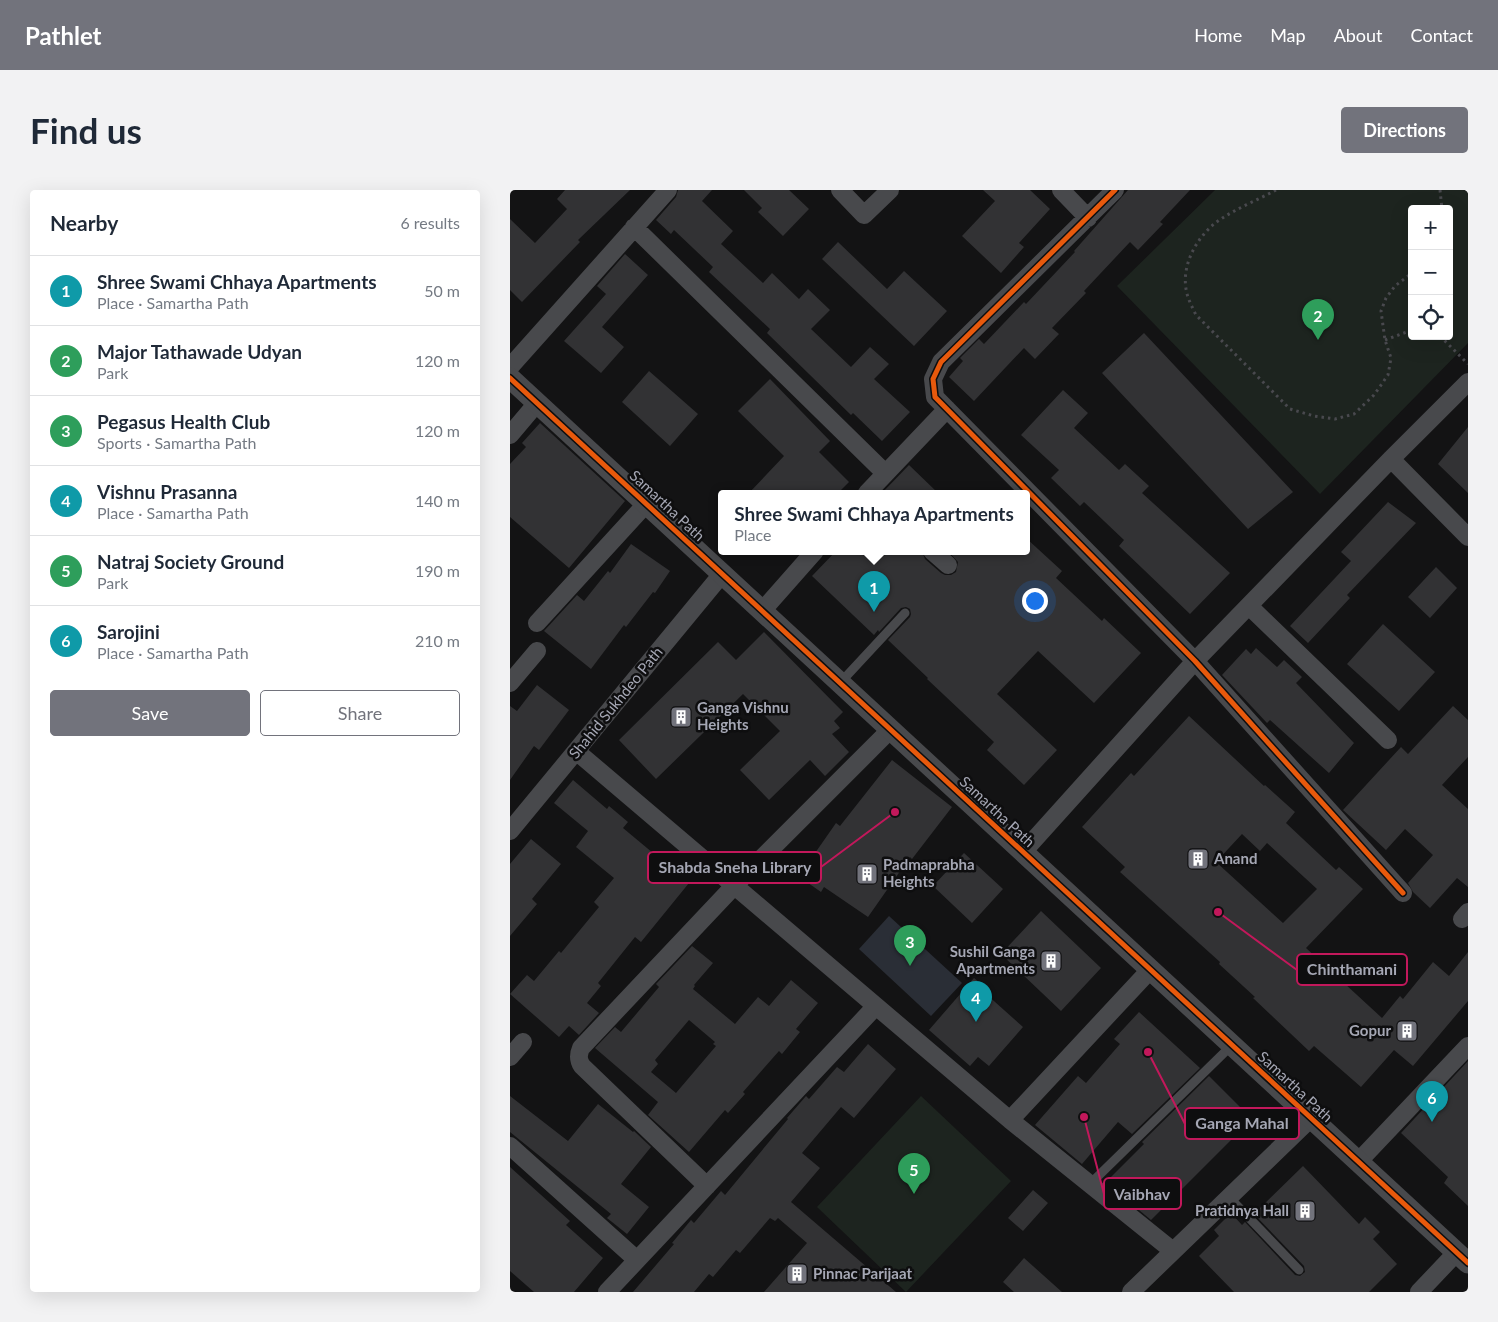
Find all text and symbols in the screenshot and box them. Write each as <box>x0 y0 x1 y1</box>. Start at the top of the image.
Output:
text: Pathlet <box>25 21 102 50</box>
text: Home <box>1194 24 1242 46</box>
text: Map <box>1270 24 1306 46</box>
text: About <box>1334 24 1383 46</box>
text: Contact <box>1411 24 1473 46</box>
button: Directions <box>1341 107 1468 153</box>
text: Find us <box>30 109 142 151</box>
map controls <box>1408 205 1453 340</box>
button: + <box>1408 205 1453 250</box>
text: Nearby <box>50 210 118 235</box>
text: 6 results <box>400 213 460 232</box>
button: − <box>1408 250 1453 295</box>
text: Shree Swami Chhaya Apartments <box>97 270 377 293</box>
text: 1 <box>61 281 71 300</box>
text: 50 m <box>424 281 460 300</box>
text: Place · Samartha Path <box>97 293 249 312</box>
button: locate <box>1408 295 1453 340</box>
pin: 2 <box>1302 299 1334 340</box>
text: Major Tathawade Udyan <box>97 340 302 363</box>
text: 2 <box>61 351 71 370</box>
text: 120 m <box>415 351 460 370</box>
text: Park <box>97 363 128 382</box>
text: Pegasus Health Club <box>97 410 270 433</box>
text: 3 <box>61 421 71 440</box>
text: 120 m <box>415 421 460 440</box>
text: Sports · Samartha Path <box>97 433 256 452</box>
street label: Samartha Path <box>627 466 709 544</box>
text: Vishnu Prasanna <box>97 480 237 503</box>
popup <box>718 490 1030 555</box>
text: 4 <box>61 491 71 510</box>
text: 140 m <box>415 491 460 510</box>
text: Shree Swami Chhaya Apartments <box>734 502 1014 525</box>
text: Place · Samartha Path <box>97 503 249 522</box>
text: Place <box>734 525 771 544</box>
text: Natraj Society Ground <box>97 550 284 573</box>
text: 5 <box>61 561 71 580</box>
text: 190 m <box>415 561 460 580</box>
pin: 1 <box>858 571 890 612</box>
text: Park <box>97 573 128 592</box>
your location <box>1022 588 1048 614</box>
text: Sarojini <box>97 620 160 643</box>
text: 6 <box>61 631 71 650</box>
text: 210 m <box>415 631 460 650</box>
text: Place · Samartha Path <box>97 643 249 662</box>
street label: Shahid Sukhdeo Path <box>565 643 666 762</box>
button: Save <box>50 690 250 736</box>
button: Share <box>260 690 460 736</box>
place label: Ganga Vishnu Heights <box>697 698 789 733</box>
building icon: Ganga Vishnu Heights <box>669 705 693 729</box>
street label: Samartha Path <box>957 772 1039 850</box>
building icon: Anand <box>1186 847 1210 871</box>
place label: Anand <box>1213 849 1257 867</box>
callout: Shabda Sneha Library <box>648 852 821 883</box>
place label: Padmaprabha Heights <box>883 855 975 890</box>
text: Shabda Sneha Library <box>658 857 812 876</box>
building icon: Padmaprabha Heights <box>855 862 879 886</box>
pin: 3 <box>894 925 926 966</box>
place label: Sushil Ganga Apartments <box>950 942 1035 977</box>
building icon: Sushil Ganga Apartments <box>1039 949 1063 973</box>
callout: Chinthamani <box>1297 954 1407 985</box>
text: Chinthamani <box>1307 959 1397 978</box>
pin: 4 <box>960 981 992 1022</box>
building icon: Gopur <box>1395 1019 1419 1043</box>
place label: Gopur <box>1349 1021 1391 1039</box>
street label: Samartha Path <box>1255 1047 1337 1125</box>
pin: 6 <box>1416 1081 1448 1122</box>
callout: Ganga Mahal <box>1185 1108 1299 1139</box>
text: Ganga Mahal <box>1195 1113 1289 1132</box>
pin: 5 <box>898 1153 930 1194</box>
callout: Vaibhav <box>1104 1178 1181 1209</box>
text: Vaibhav <box>1113 1184 1171 1203</box>
building icon: Pratidnya Hall <box>1293 1199 1317 1223</box>
place label: Pratidnya Hall <box>1195 1201 1289 1219</box>
building icon: Pinnac Parijaat <box>785 1262 809 1286</box>
place label: Pinnac Parijaat <box>813 1264 912 1282</box>

